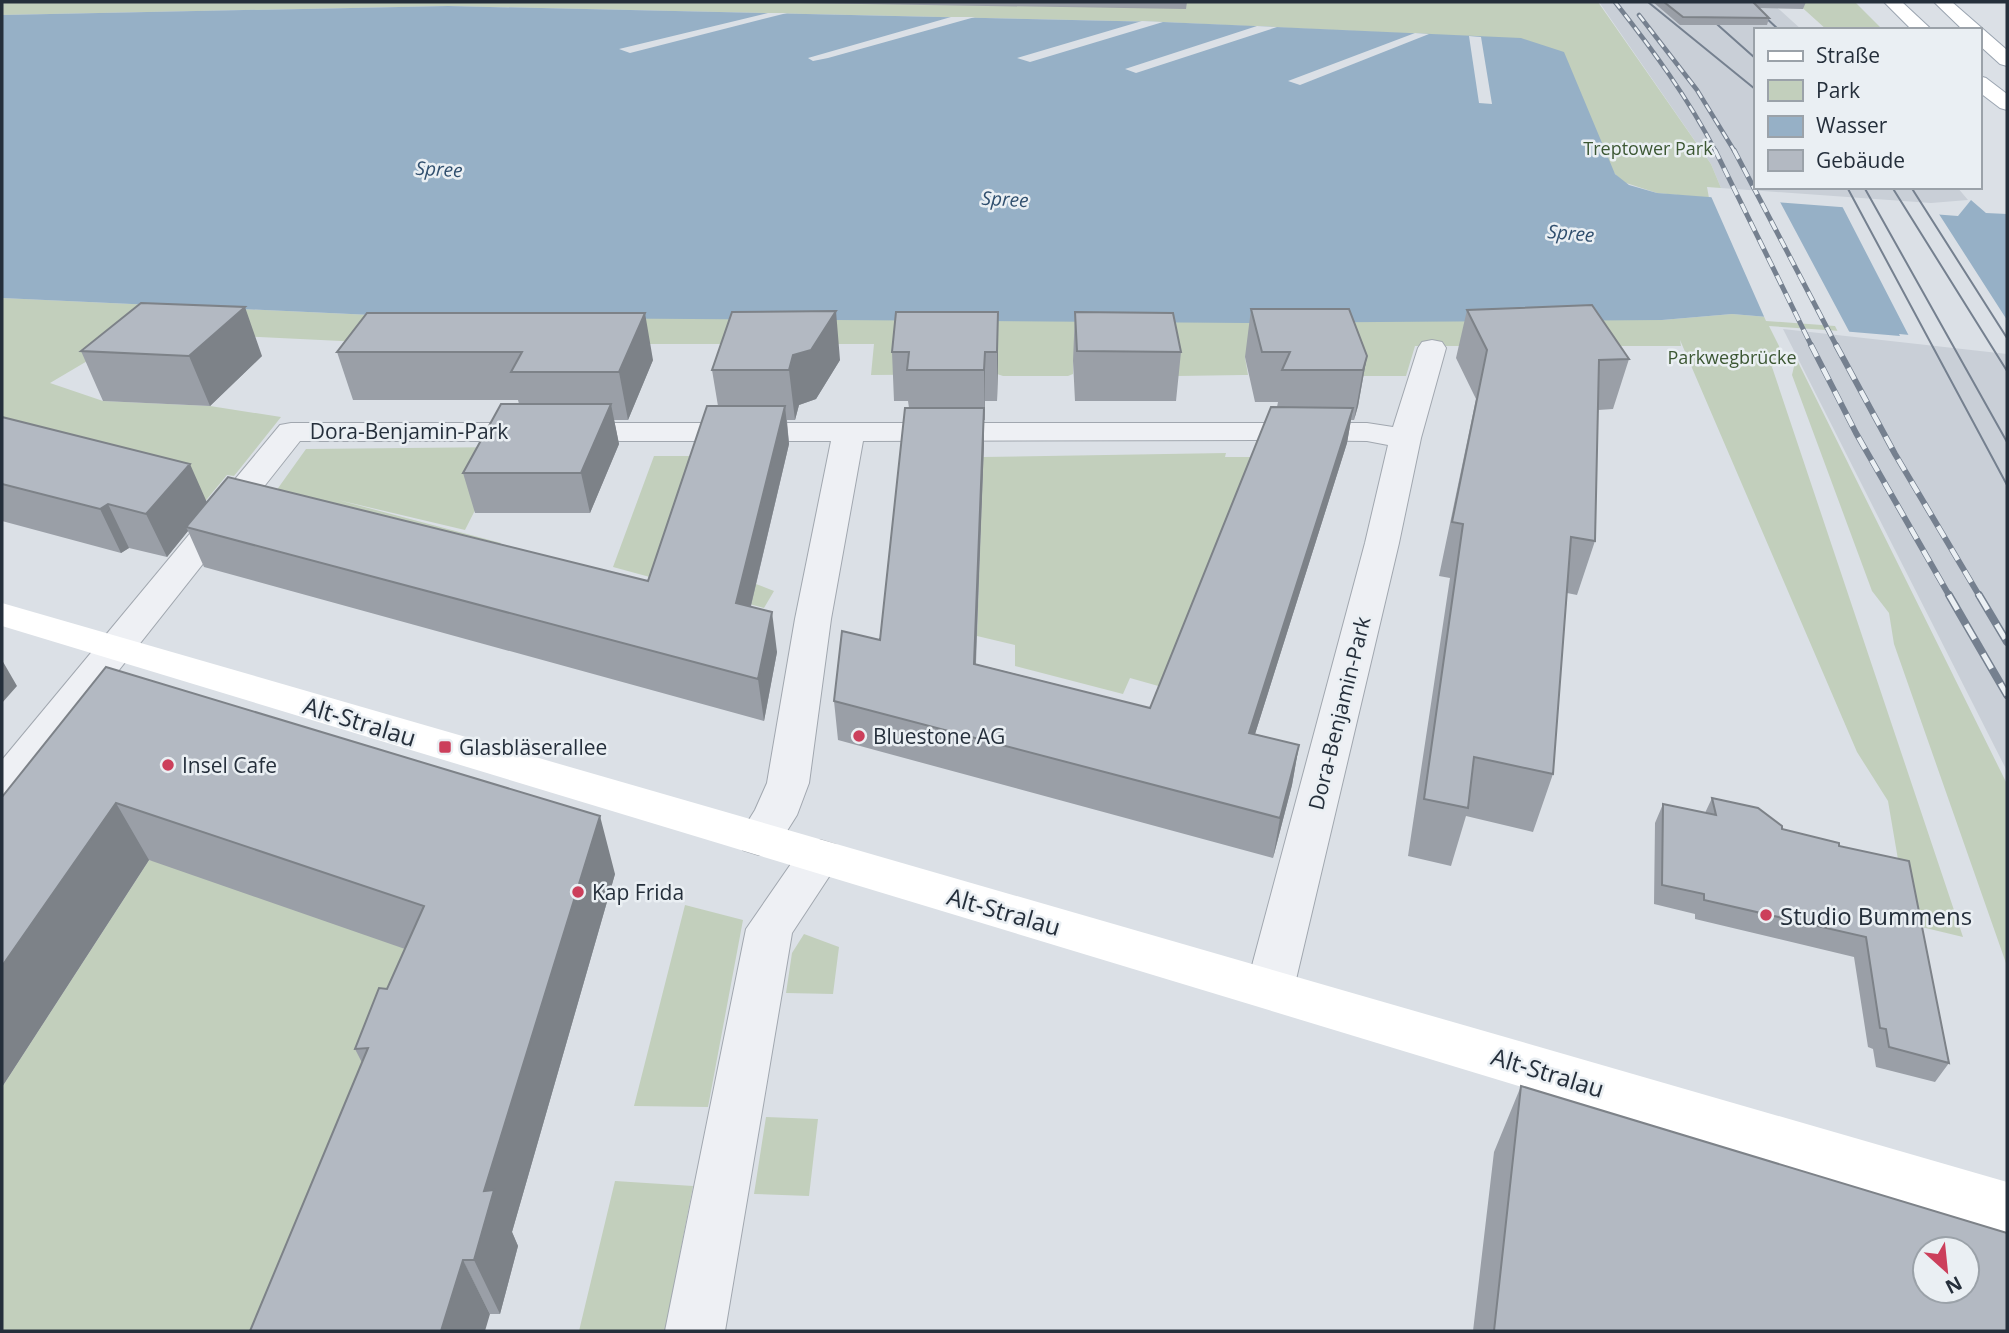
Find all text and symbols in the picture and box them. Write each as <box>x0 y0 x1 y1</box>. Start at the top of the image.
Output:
legend <box>1754 28 1981 189</box>
text: Straße <box>1816 41 1880 69</box>
text: Park <box>1816 76 1860 104</box>
text: Wasser <box>1816 111 1888 139</box>
park label: Treptower Park <box>1583 136 1713 160</box>
text: Gebäude <box>1816 146 1905 174</box>
water label: Spree <box>415 155 463 183</box>
water label: Spree <box>981 185 1029 213</box>
water label: Spree <box>1546 218 1596 248</box>
park label: Parkwegbrücke <box>1667 345 1797 369</box>
street label: Dora-Benjamin-Park <box>310 417 508 445</box>
street label: Dora-Benjamin-Park <box>1301 613 1377 813</box>
street label: Alt-Stralau <box>299 688 421 754</box>
place label: Bluestone AG <box>873 722 1005 750</box>
marker: Bluestone AG <box>851 728 867 744</box>
place label: Glasbläserallee <box>459 733 607 761</box>
marker: Glasbläserallee <box>437 739 453 755</box>
place label: Insel Cafe <box>182 751 277 779</box>
marker: Insel Cafe <box>160 757 176 773</box>
place label: Kap Frida <box>592 878 684 906</box>
street label: Alt-Stralau <box>943 879 1065 943</box>
marker: Kap Frida <box>570 884 586 900</box>
place label: Studio Bummens <box>1780 899 1972 932</box>
marker: Studio Bummens <box>1758 907 1774 923</box>
street label: Alt-Stralau <box>1487 1039 1609 1105</box>
north arrow <box>1911 1235 1981 1305</box>
text: N <box>1941 1270 1967 1300</box>

